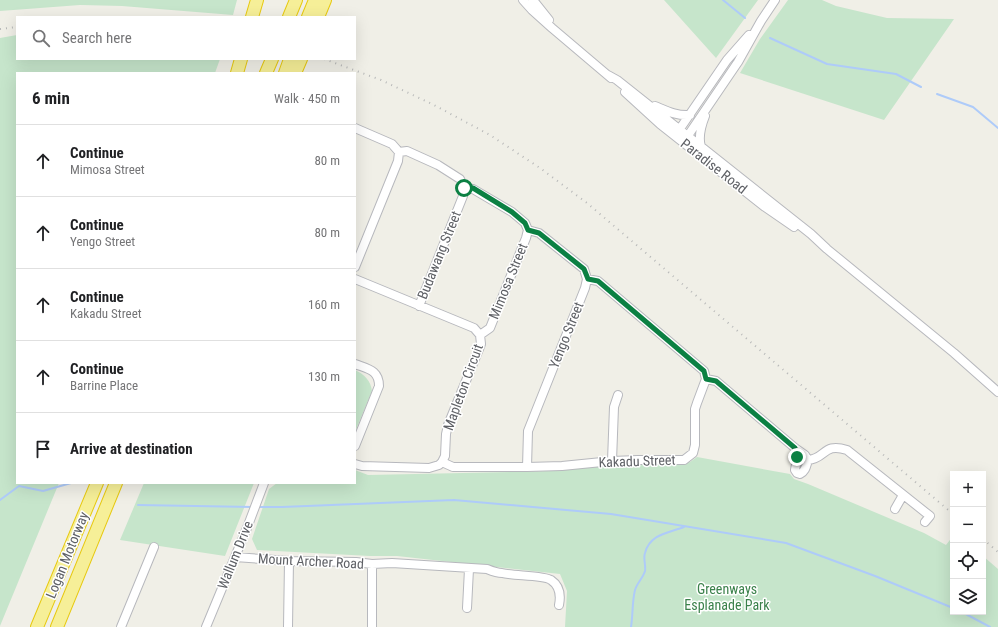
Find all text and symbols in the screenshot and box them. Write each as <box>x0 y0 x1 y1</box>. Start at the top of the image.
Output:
search box <box>16 16 356 60</box>
icon: search <box>30 27 52 49</box>
text: Search here <box>62 29 132 47</box>
text: 6 min <box>32 88 70 108</box>
text: Walk · 450 m <box>274 91 340 106</box>
street label: Paradise Road <box>678 135 750 197</box>
text: Continue <box>70 144 124 162</box>
icon: ahead <box>32 150 54 172</box>
text: 80 m <box>314 153 340 168</box>
text: Mimosa Street <box>70 162 145 177</box>
route start <box>455 179 473 197</box>
street label: Budawang Street <box>414 209 464 301</box>
text: Continue <box>70 216 124 234</box>
icon: ahead <box>32 222 54 244</box>
text: 80 m <box>314 225 340 240</box>
text: Yengo Street <box>70 234 135 249</box>
street label: Mimosa Street <box>486 241 530 321</box>
text: Continue <box>70 288 124 306</box>
icon: ahead <box>32 294 54 316</box>
text: 160 m <box>308 297 340 312</box>
street label: Yengo Street <box>545 299 587 371</box>
text: Kakadu Street <box>70 306 142 321</box>
street label: Mapleton Circuit <box>440 342 486 432</box>
text: Continue <box>70 360 124 378</box>
icon: ahead <box>32 366 54 388</box>
text: 130 m <box>308 369 340 384</box>
text: Barrine Place <box>70 378 138 393</box>
icon: arrive <box>32 438 54 460</box>
text: Arrive at destination <box>70 440 193 458</box>
route end <box>788 448 806 466</box>
street label: Kakadu Street <box>598 452 676 470</box>
map controls <box>950 471 986 615</box>
button: + <box>950 471 986 507</box>
button: − <box>950 507 986 543</box>
street label: Logan Motorway <box>42 509 92 601</box>
street label: Wallum Drive <box>214 518 256 591</box>
button: locate <box>950 543 986 579</box>
street label: Mount Archer Road <box>258 550 364 572</box>
button: layers <box>950 579 986 615</box>
park label: Greenways Esplanade Park <box>684 581 770 613</box>

